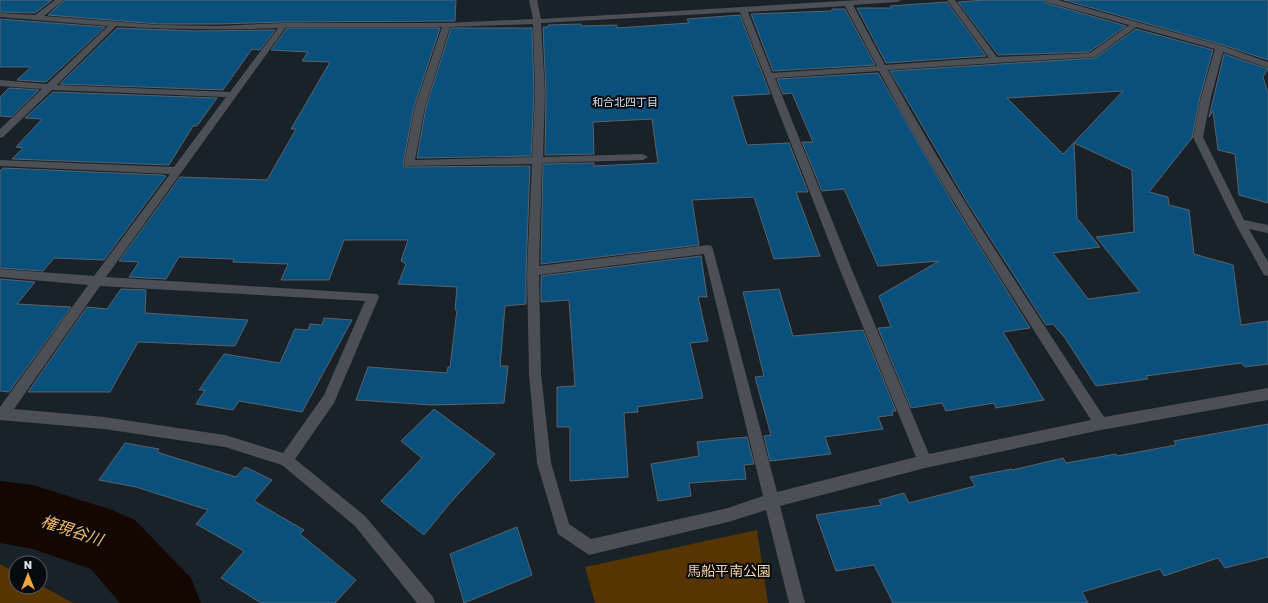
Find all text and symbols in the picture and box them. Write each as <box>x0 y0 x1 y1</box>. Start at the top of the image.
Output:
district label: 和合北四丁目 <box>592 95 658 108</box>
water label: 権現谷川 <box>38 511 107 550</box>
north arrow <box>8 555 48 595</box>
text: N <box>24 558 32 571</box>
park label: 馬船平南公園 <box>687 562 771 579</box>

